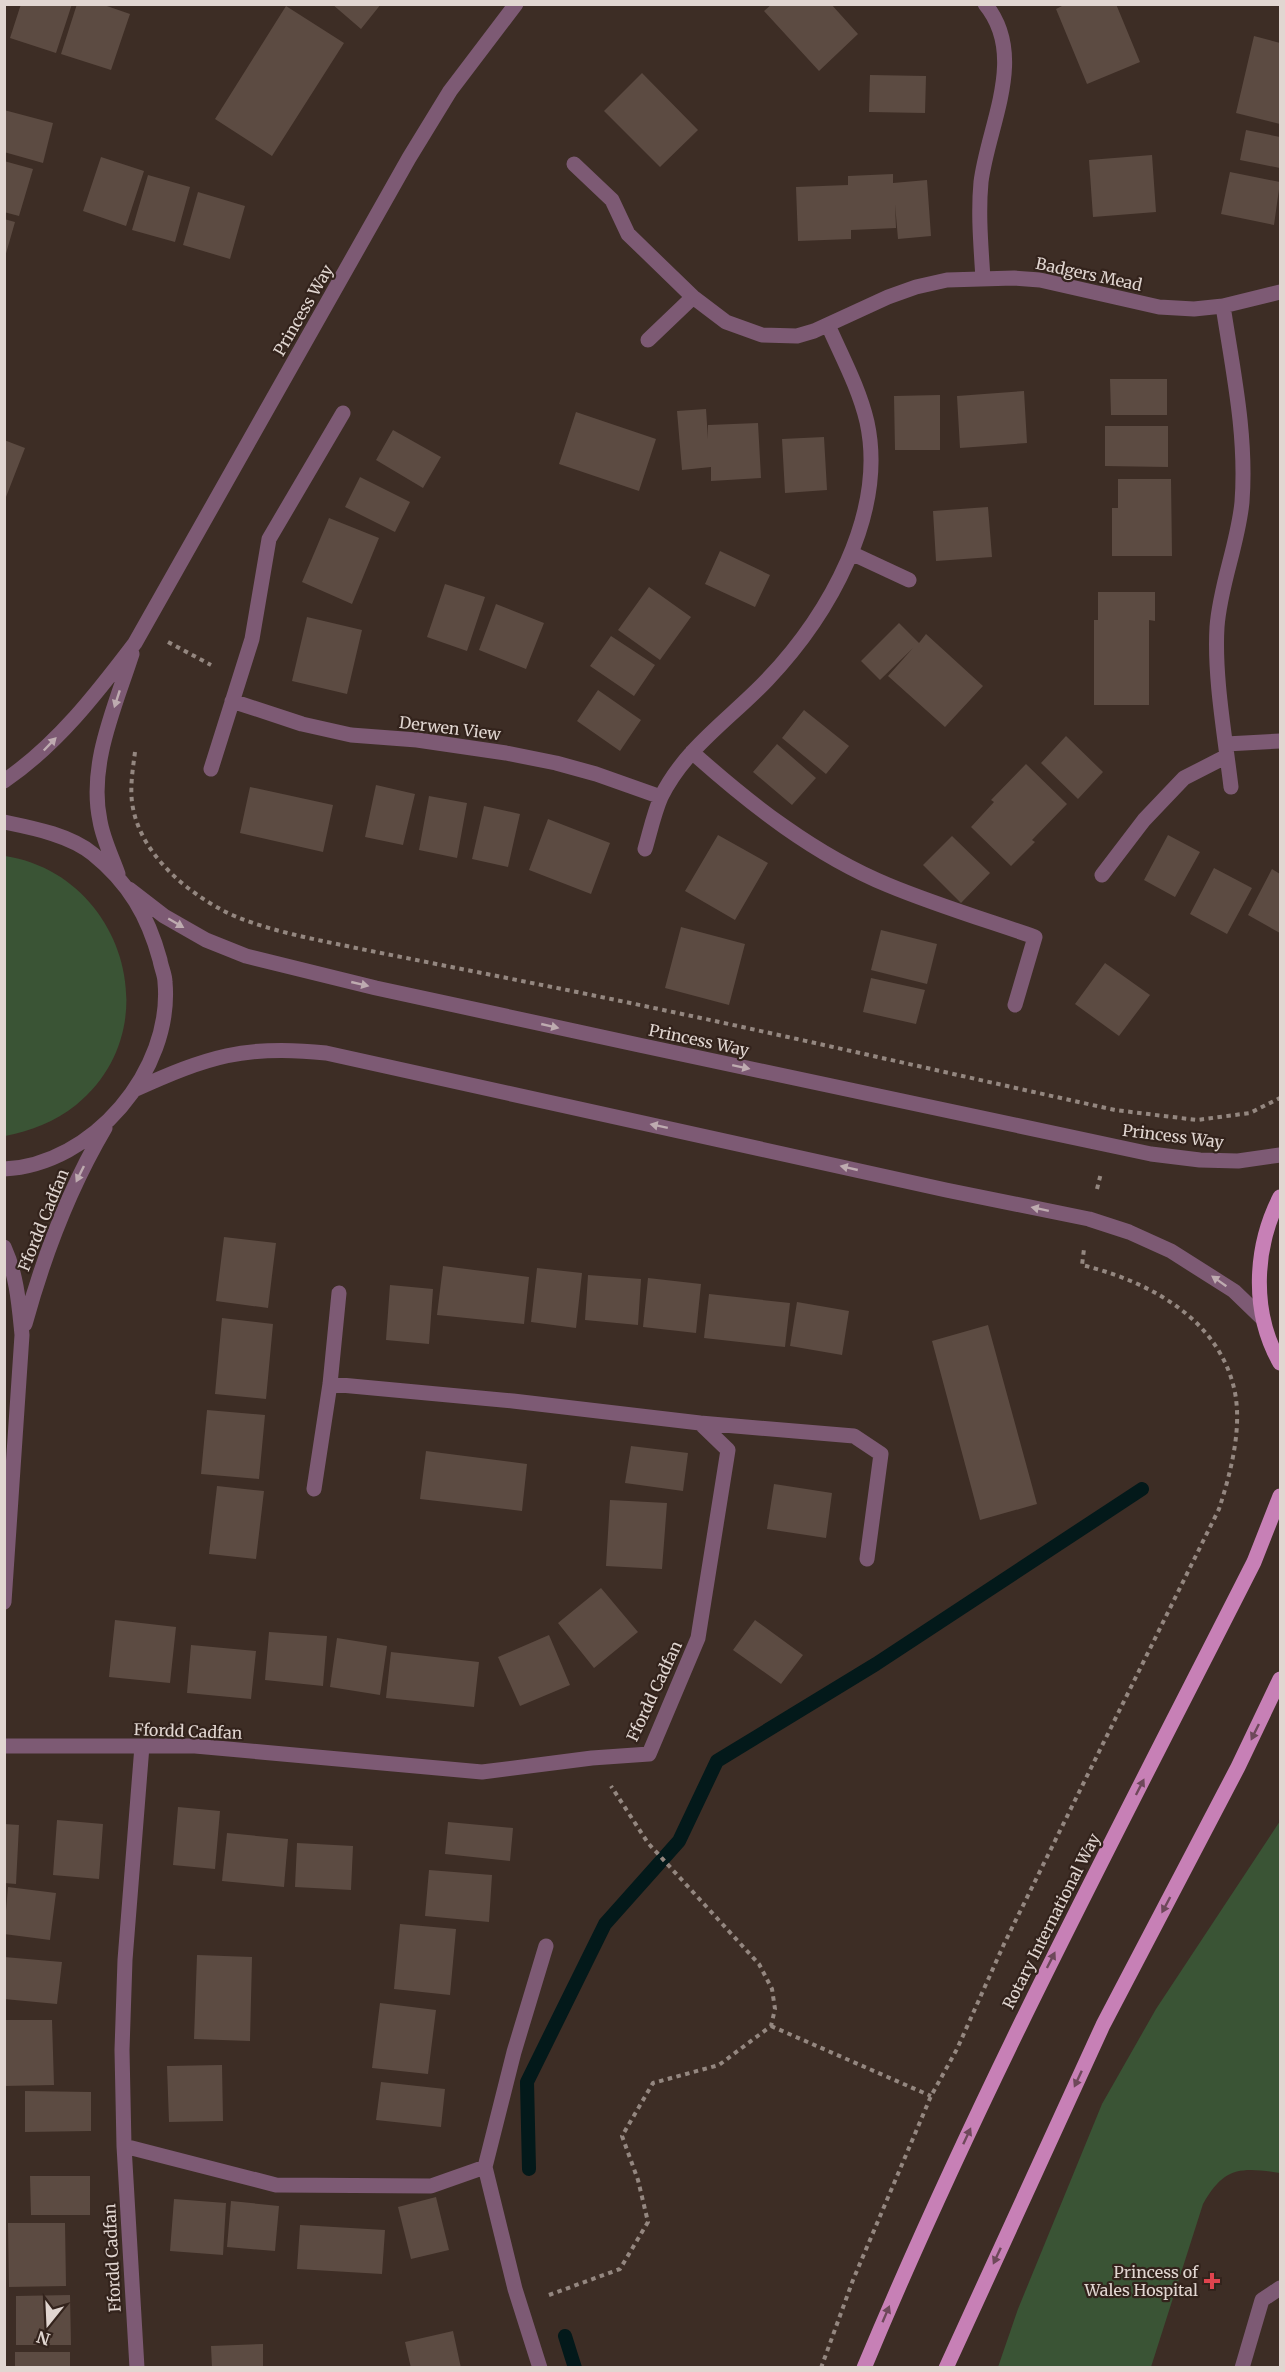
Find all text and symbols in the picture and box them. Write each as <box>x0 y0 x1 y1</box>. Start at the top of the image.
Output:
street label: Badgers Mead <box>1034 253 1144 295</box>
street label: Princess Way <box>269 260 338 359</box>
one-way arrow <box>112 690 122 708</box>
street label: Derwen View <box>398 712 502 744</box>
one-way arrow <box>42 738 56 752</box>
one-way arrow <box>168 918 185 928</box>
one-way arrow <box>351 980 370 989</box>
street label: Princess Way <box>647 1020 752 1061</box>
one-way arrow <box>541 1021 560 1031</box>
one-way arrow <box>732 1063 751 1072</box>
street label: Princess Way <box>1121 1120 1226 1152</box>
one-way arrow <box>649 1121 668 1130</box>
one-way arrow <box>840 1163 858 1173</box>
one-way arrow <box>75 1165 84 1182</box>
street label: Ffordd Cadfan <box>13 1166 73 1274</box>
one-way arrow <box>1030 1204 1049 1213</box>
one-way arrow <box>1211 1276 1227 1287</box>
street label: Ffordd Cadfan <box>622 1637 686 1744</box>
street label: Ffordd Cadfan <box>133 1719 243 1743</box>
one-way arrow <box>1251 1723 1260 1740</box>
one-way arrow <box>1135 1778 1144 1795</box>
street label: Rotary International Way <box>998 1829 1104 2012</box>
one-way arrow <box>1161 1897 1171 1914</box>
one-way arrow <box>1046 1952 1056 1969</box>
one-way arrow <box>1073 2071 1083 2089</box>
one-way arrow <box>962 2128 971 2145</box>
street label: Ffordd Cadfan <box>99 2203 125 2313</box>
one-way arrow <box>992 2248 1001 2265</box>
place label: Princess of Wales Hospital <box>1084 2262 1199 2300</box>
marker: Princess of Wales Hospital <box>1203 2272 1221 2290</box>
north arrow <box>18 2294 78 2354</box>
one-way arrow <box>881 2304 891 2322</box>
text: N <box>34 2327 52 2350</box>

